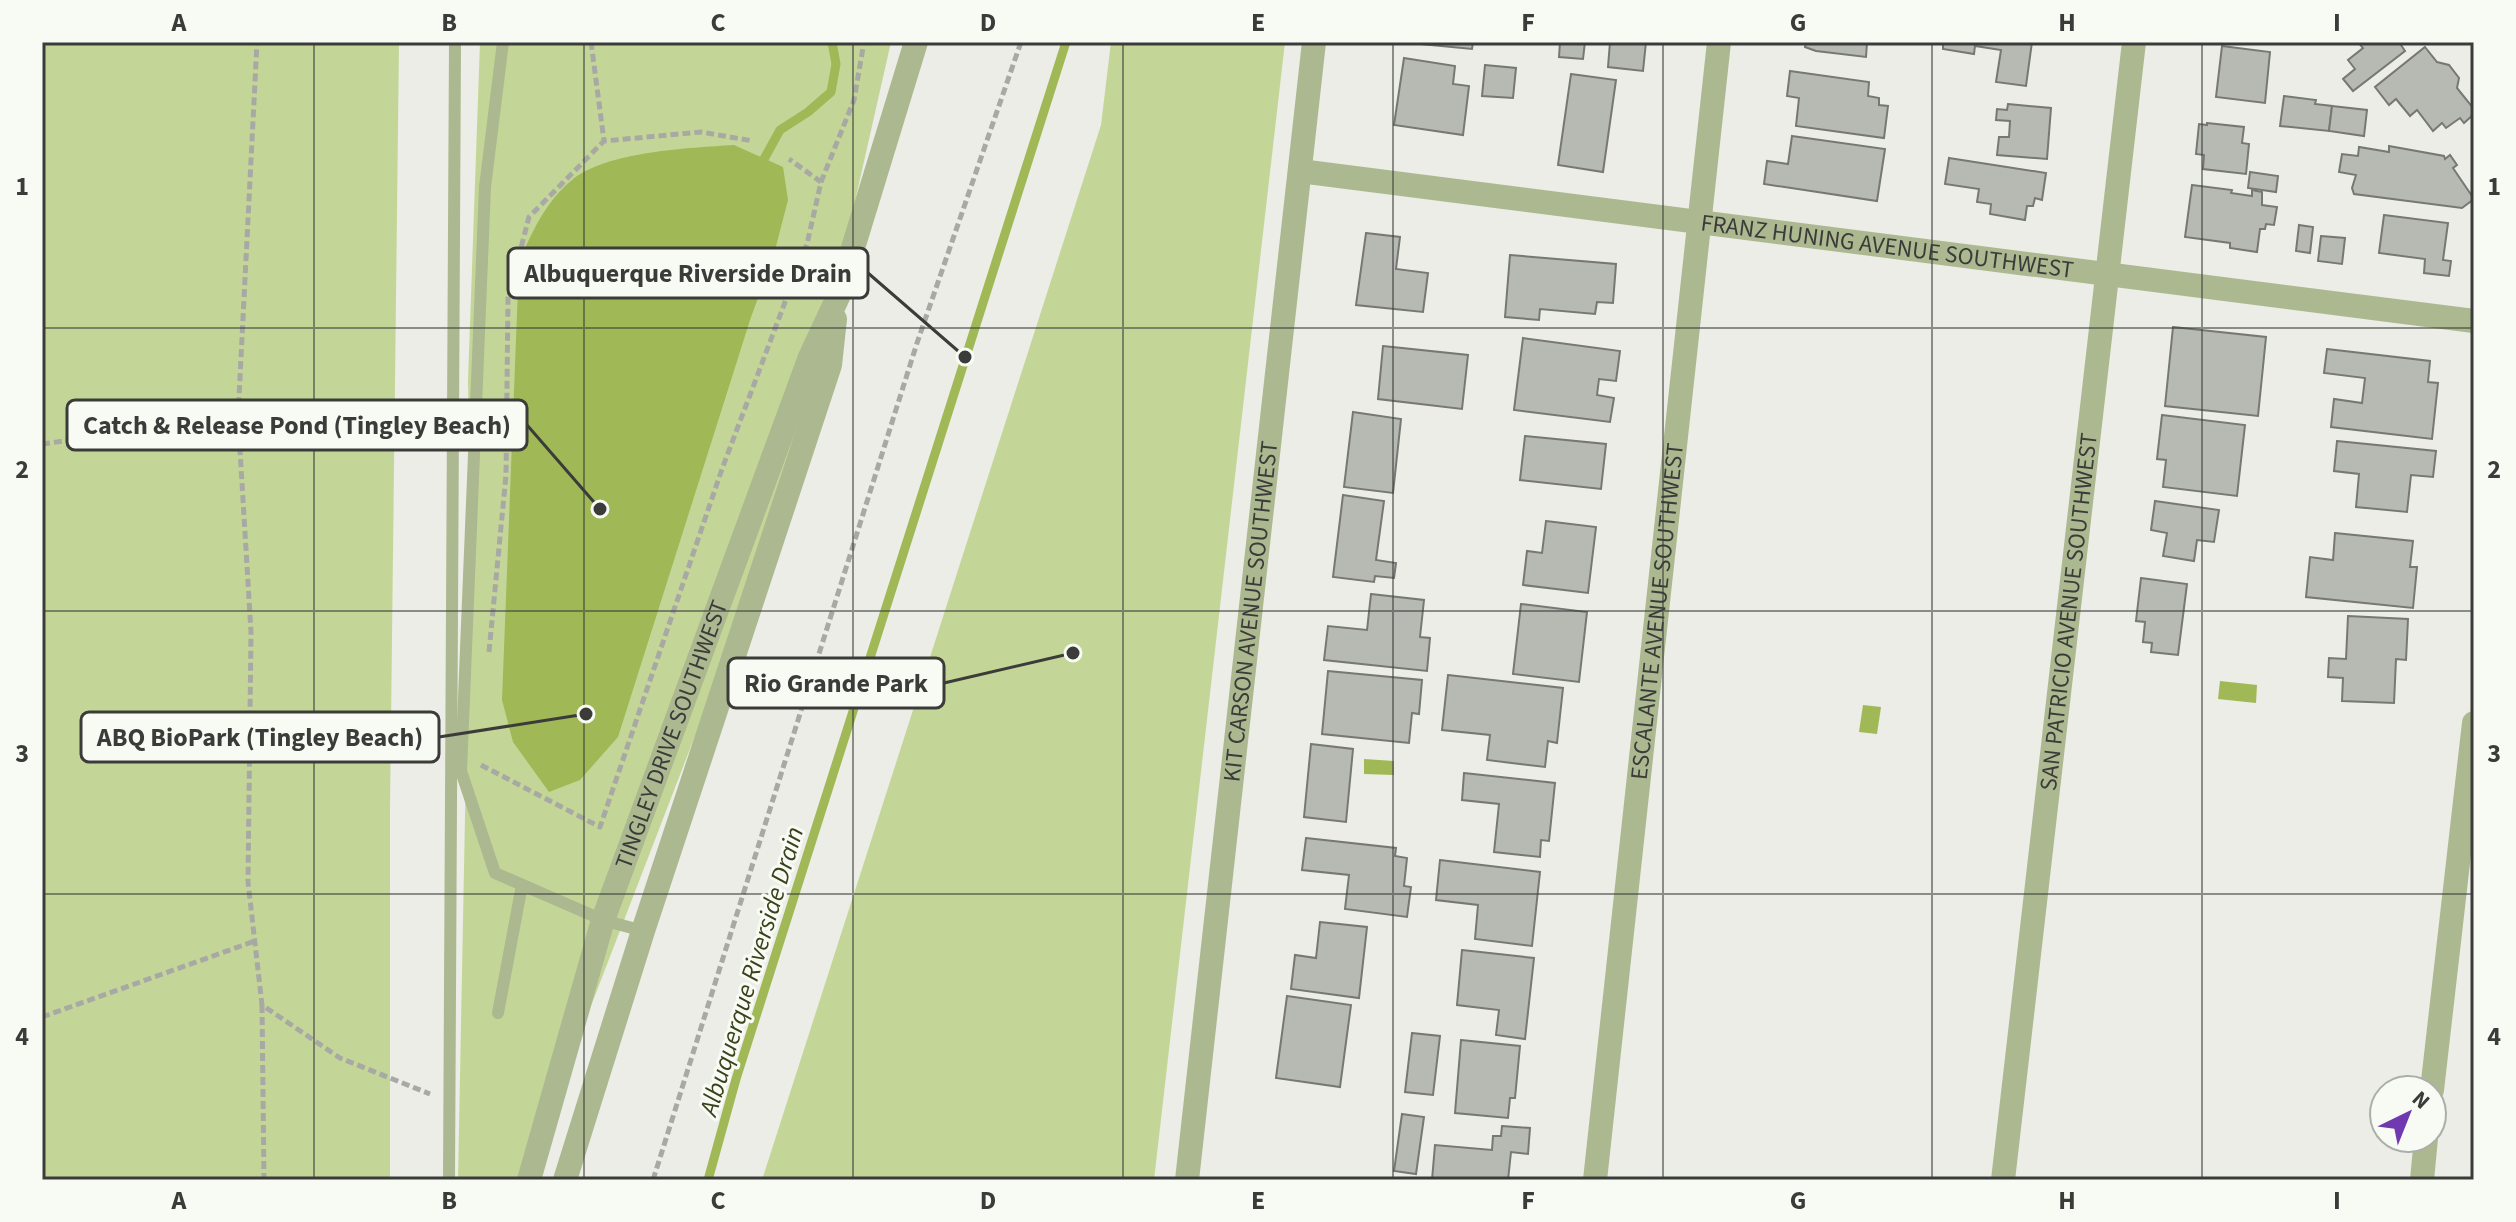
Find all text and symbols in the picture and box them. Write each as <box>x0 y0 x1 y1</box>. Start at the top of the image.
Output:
text: A <box>171 4 188 41</box>
text: B <box>441 4 457 41</box>
text: C <box>710 4 726 41</box>
text: D <box>980 4 996 41</box>
text: E <box>1251 4 1265 41</box>
text: F <box>1521 4 1535 41</box>
text: G <box>1790 4 1806 41</box>
text: H <box>2058 4 2076 41</box>
text: I <box>2333 4 2341 41</box>
text: 1 <box>15 168 29 205</box>
text: 1 <box>2487 168 2501 205</box>
street label: FRANZ HUNING AVENUE SOUTHWEST <box>1699 205 2076 288</box>
callout: Albuquerque Riverside Drain <box>508 248 868 298</box>
text: Albuquerque Riverside Drain <box>523 255 852 292</box>
callout: Catch & Release Pond (Tingley Beach) <box>67 400 527 450</box>
text: Catch & Release Pond (Tingley Beach) <box>83 407 511 444</box>
street label: SAN PATRICIO AVENUE SOUTHWEST <box>2031 431 2107 793</box>
street label: KIT CARSON AVENUE SOUTHWEST <box>1215 439 1287 784</box>
street label: ESCALANTE AVENUE SOUTHWEST <box>1622 441 1693 782</box>
text: 2 <box>15 451 29 488</box>
text: 2 <box>2487 451 2501 488</box>
street label: TINGLEY DRIVE SOUTHWEST <box>606 595 737 874</box>
callout: Rio Grande Park <box>728 658 944 708</box>
text: Rio Grande Park <box>744 665 929 702</box>
callout: ABQ BioPark (Tingley Beach) <box>81 712 439 762</box>
text: ABQ BioPark (Tingley Beach) <box>96 719 423 756</box>
text: 3 <box>15 735 29 772</box>
text: 3 <box>2487 735 2501 772</box>
water label: Albuquerque Riverside Drain <box>689 822 813 1122</box>
text: 4 <box>15 1018 29 1055</box>
text: 4 <box>2487 1018 2501 1055</box>
north arrow <box>2368 1074 2448 1154</box>
text: N <box>2405 1083 2437 1117</box>
text: A <box>171 1182 188 1219</box>
text: B <box>441 1182 457 1219</box>
text: C <box>710 1182 726 1219</box>
text: D <box>980 1182 996 1219</box>
text: E <box>1251 1182 1265 1219</box>
text: F <box>1521 1182 1535 1219</box>
text: G <box>1790 1182 1806 1219</box>
text: H <box>2058 1182 2076 1219</box>
text: I <box>2333 1182 2341 1219</box>

